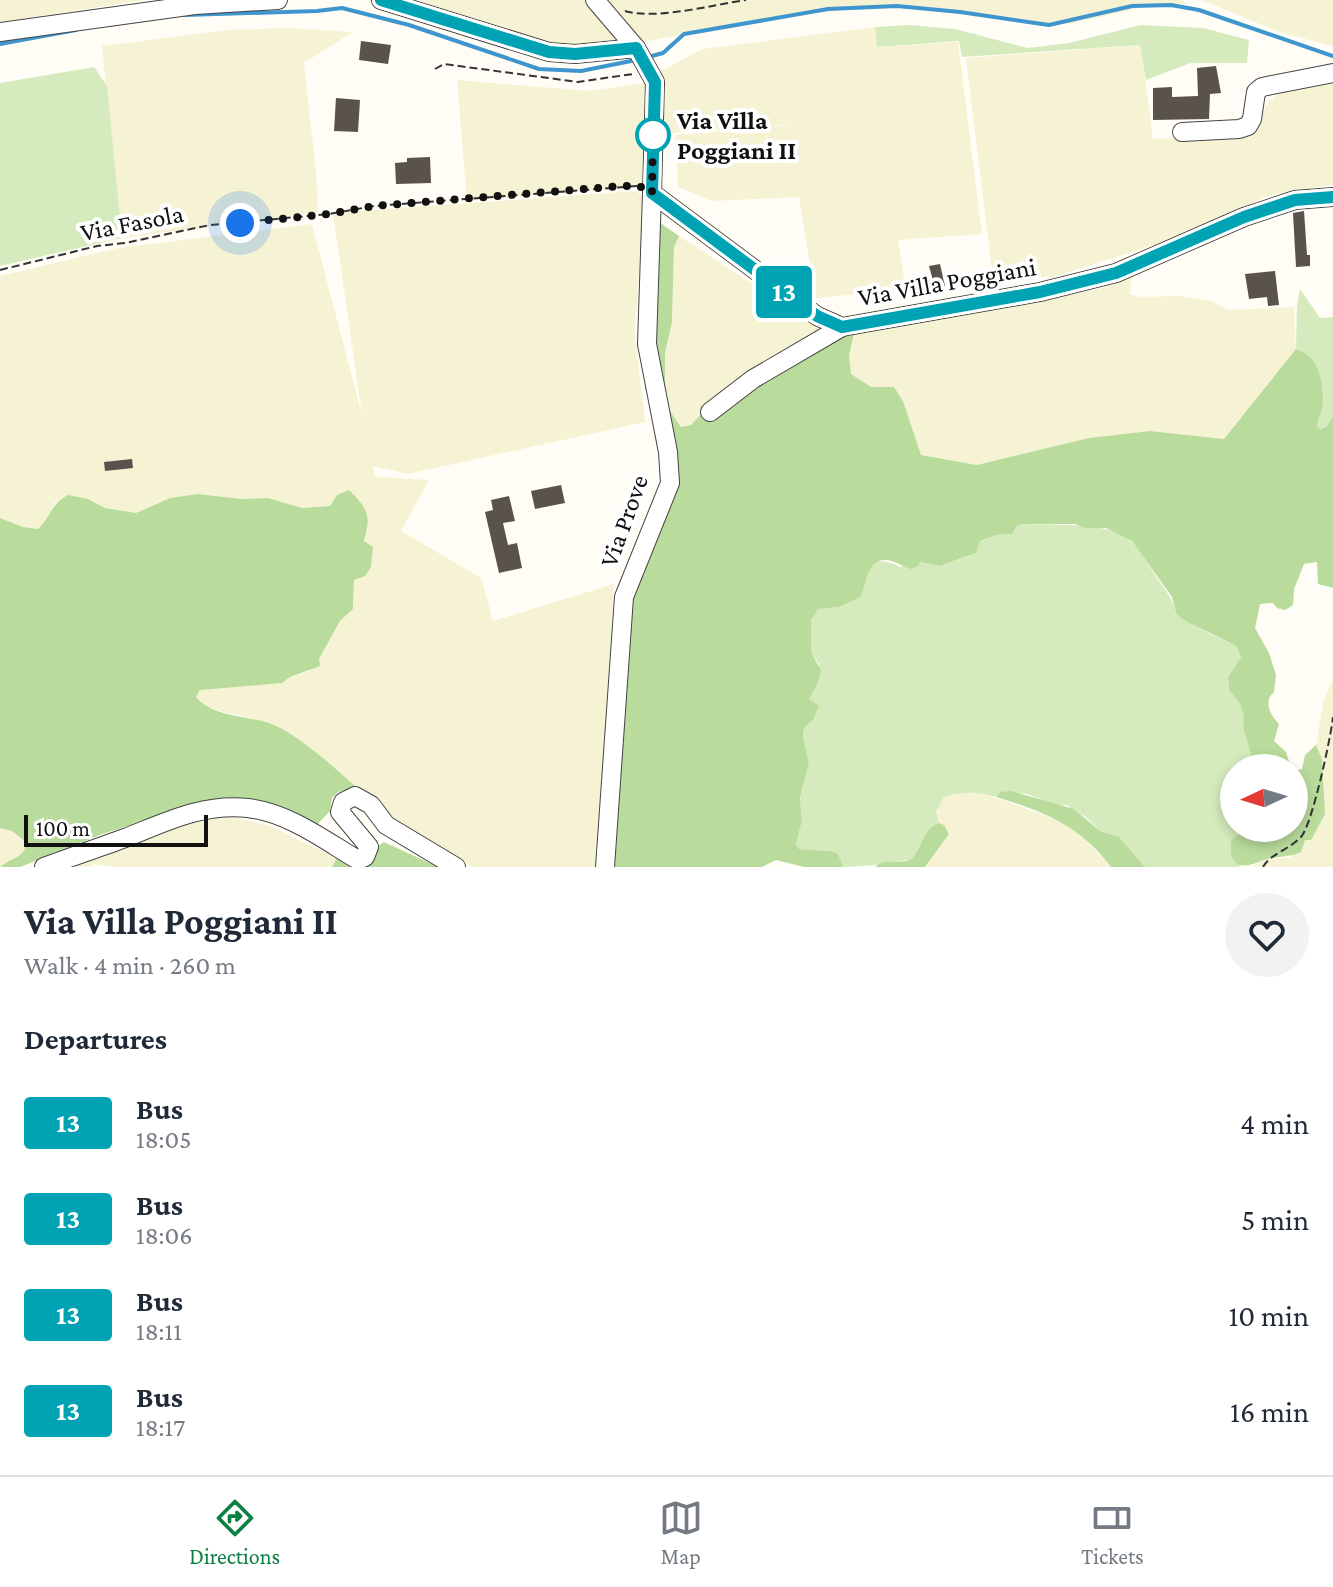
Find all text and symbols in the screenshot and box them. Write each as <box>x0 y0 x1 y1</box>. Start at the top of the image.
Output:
place label: Via Villa Poggiani II <box>676 106 796 165</box>
marker: Via Villa Poggiani II <box>636 118 670 152</box>
street label: Via Fasola <box>78 199 186 247</box>
your location <box>220 203 260 243</box>
street label: Via Villa Poggiani <box>856 252 1038 312</box>
line badge: 13 <box>748 266 820 318</box>
text: 13 <box>772 276 796 307</box>
street label: Via Prove <box>594 471 654 571</box>
north arrow <box>1220 754 1308 842</box>
map controls <box>1220 754 1308 842</box>
scale bar <box>24 811 208 847</box>
text: 100 m <box>36 816 90 841</box>
button: heart <box>1225 893 1309 977</box>
text: Via Villa Poggiani II <box>24 900 338 942</box>
text: Walk · 4 min · 260 m <box>24 951 236 980</box>
text: Departures <box>24 1022 167 1055</box>
text: Bus <box>136 1092 183 1125</box>
text: 13 <box>56 1107 80 1138</box>
text: 4 min <box>1240 1107 1309 1140</box>
text: 18:05 <box>136 1125 192 1154</box>
text: Bus <box>136 1188 183 1221</box>
text: 13 <box>56 1203 80 1234</box>
text: 5 min <box>1241 1203 1309 1236</box>
text: 18:06 <box>136 1221 192 1250</box>
text: Bus <box>136 1284 183 1317</box>
text: 13 <box>56 1299 80 1330</box>
text: 10 min <box>1228 1299 1309 1332</box>
text: 18:11 <box>136 1317 182 1346</box>
text: Bus <box>136 1380 183 1413</box>
text: 13 <box>56 1395 80 1426</box>
text: 16 min <box>1230 1395 1309 1428</box>
text: 18:17 <box>136 1413 185 1442</box>
tab: Directions <box>189 1496 280 1569</box>
tab: Map <box>659 1496 703 1569</box>
tab: Tickets <box>1081 1496 1144 1569</box>

